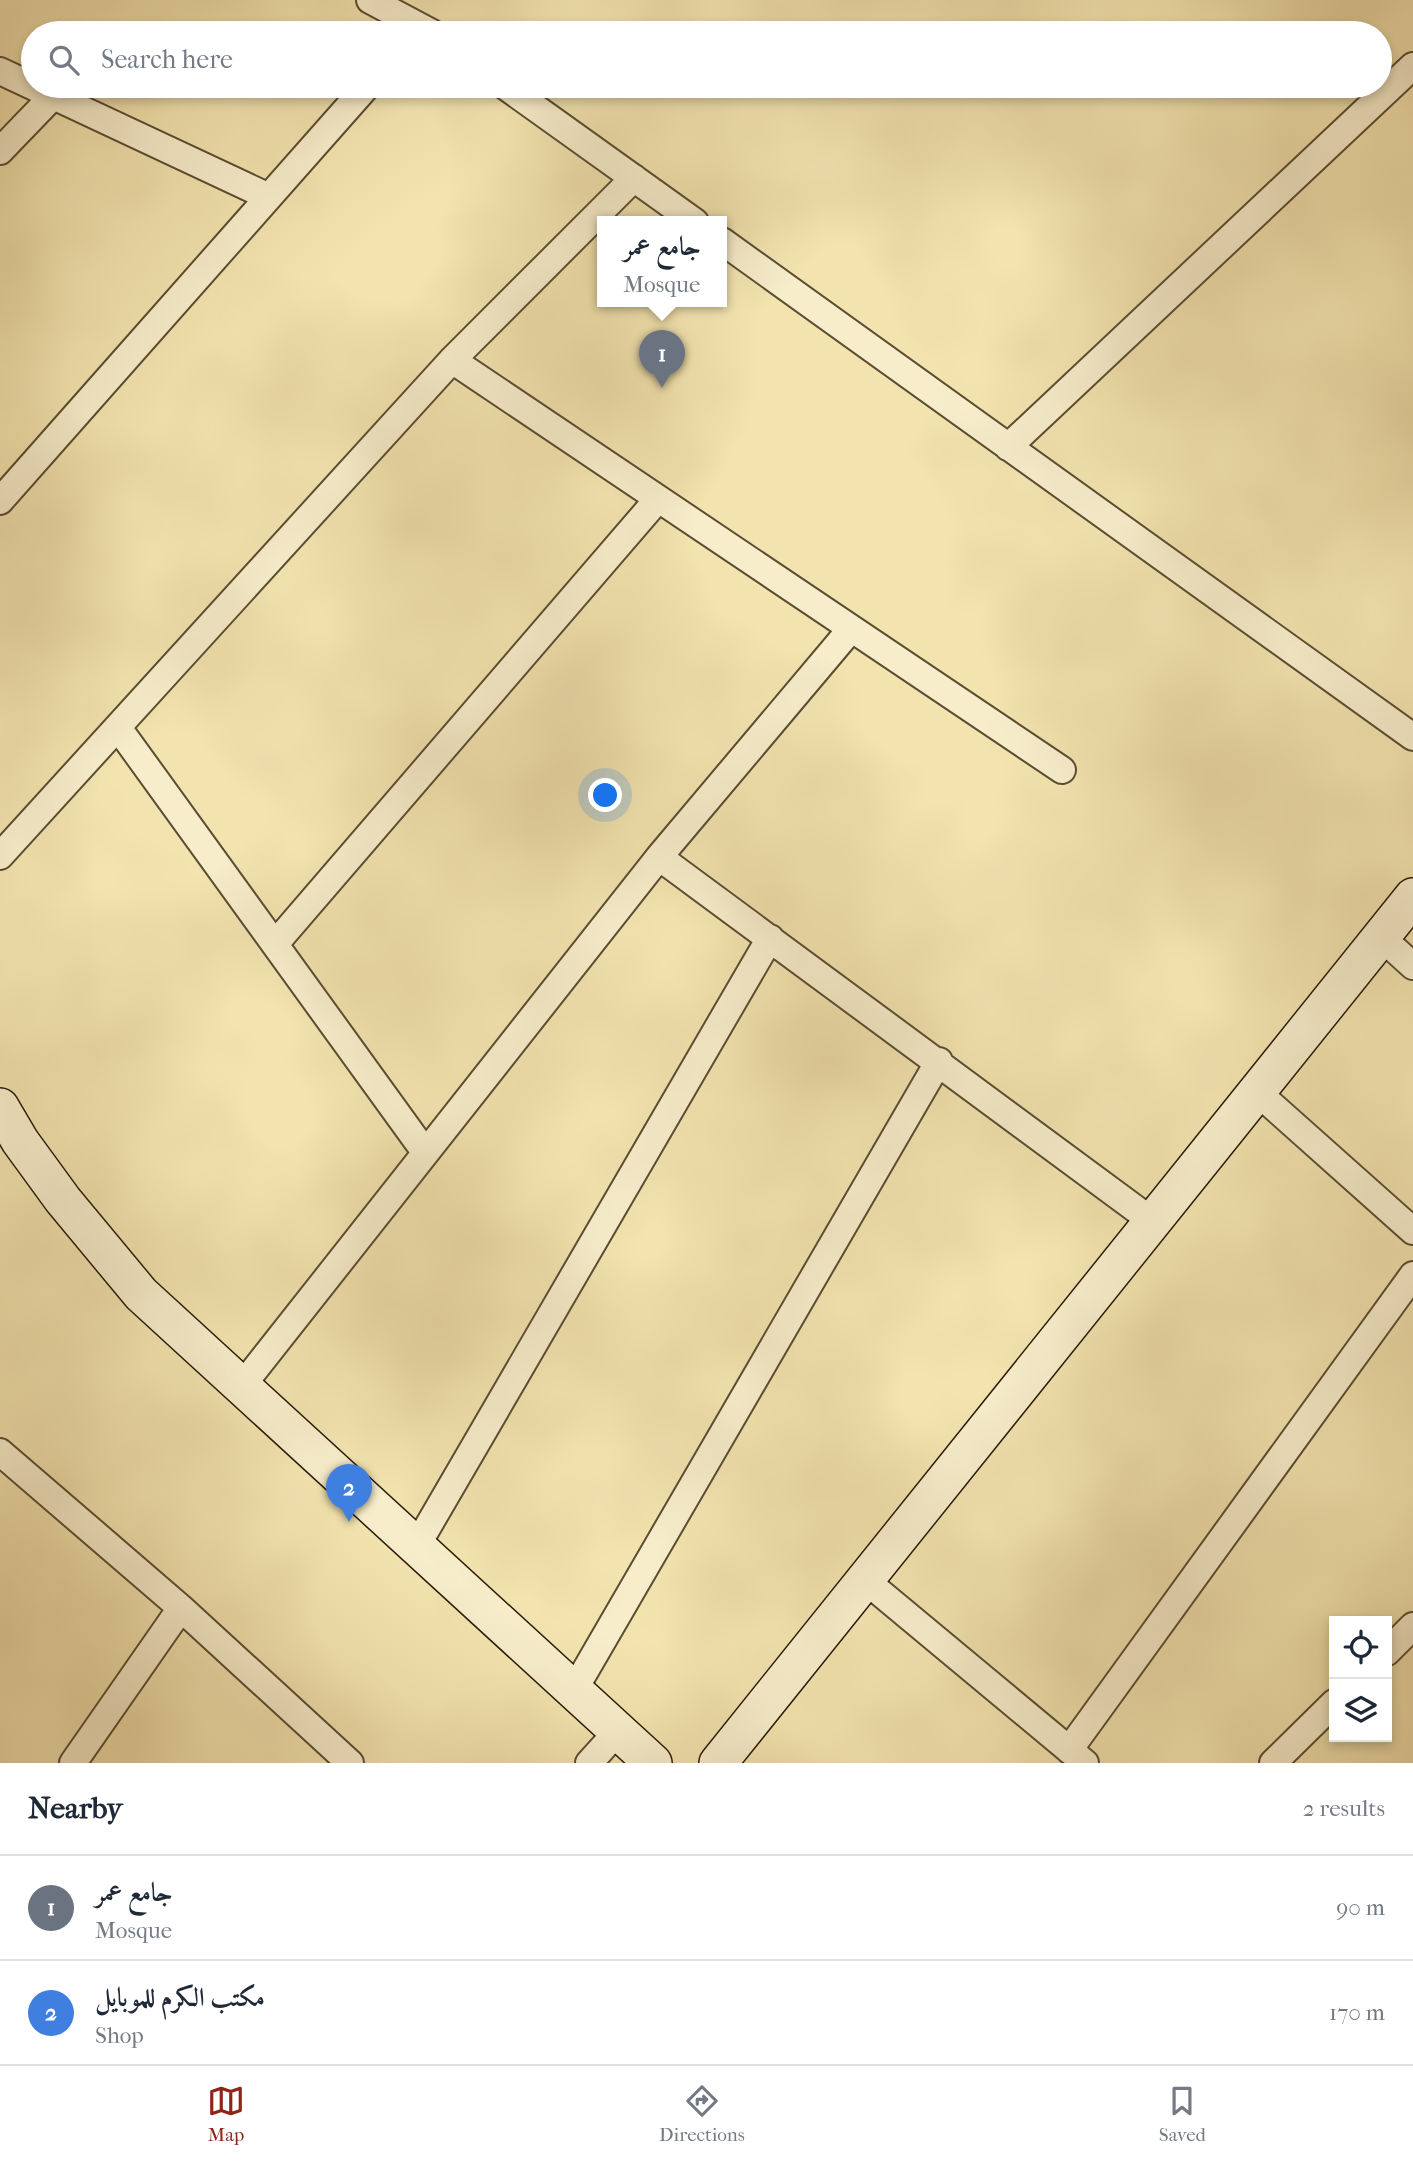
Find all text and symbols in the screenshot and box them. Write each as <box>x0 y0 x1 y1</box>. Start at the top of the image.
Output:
search box <box>21 21 1392 98</box>
icon: search <box>45 41 83 79</box>
text: Search here <box>101 44 233 75</box>
popup <box>597 216 727 307</box>
text: جامع عمر <box>623 231 701 262</box>
text: Mosque <box>623 271 700 298</box>
pin: 1 <box>639 330 685 388</box>
your location <box>588 778 622 812</box>
pin: 2 <box>326 1464 372 1522</box>
map controls <box>1329 1616 1392 1742</box>
button: locate <box>1329 1616 1392 1679</box>
button: layers <box>1329 1679 1392 1742</box>
text: Nearby <box>28 1791 123 1826</box>
text: 2 results <box>1303 1795 1385 1822</box>
text: جامع عمر <box>95 1877 173 1908</box>
text: 1 <box>47 1894 55 1921</box>
text: 90 m <box>1336 1894 1385 1921</box>
text: Mosque <box>95 1917 172 1944</box>
text: مكتب الكرم للموبايل <box>95 1982 265 2013</box>
text: 2 <box>45 1999 57 2026</box>
text: 170 m <box>1329 1999 1385 2026</box>
text: Shop <box>95 2022 144 2049</box>
tab: Map <box>207 2082 245 2146</box>
tab: Directions <box>659 2082 745 2146</box>
tab: Saved <box>1159 2082 1206 2146</box>

